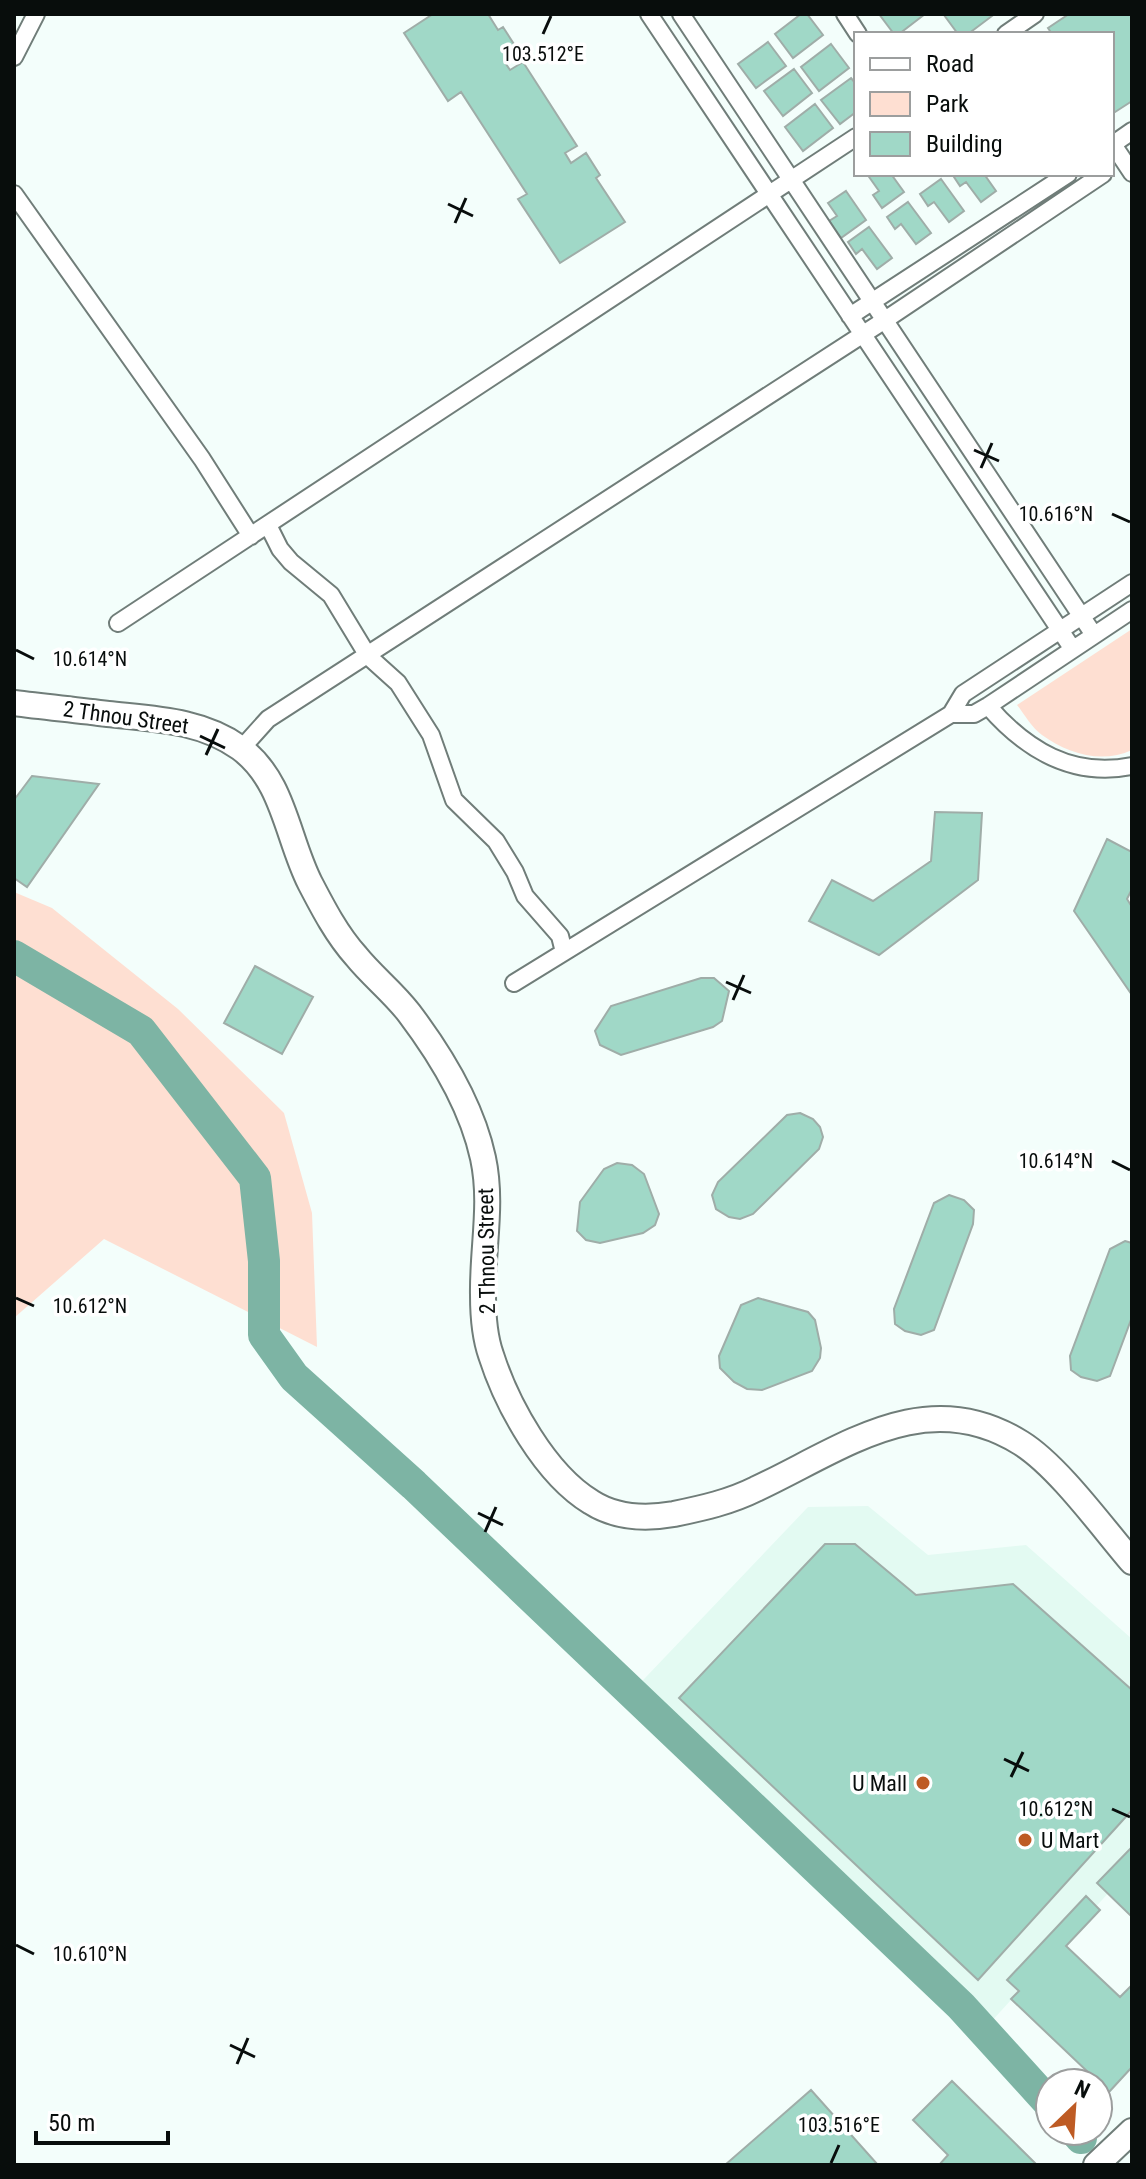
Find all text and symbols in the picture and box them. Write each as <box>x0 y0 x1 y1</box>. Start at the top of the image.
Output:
legend <box>854 32 1114 176</box>
text: 103.512°E <box>502 42 584 66</box>
text: Road <box>926 50 974 78</box>
text: Park <box>926 90 969 118</box>
text: Building <box>926 130 1003 158</box>
text: 10.616°N <box>1019 502 1093 526</box>
text: 10.614°N <box>53 647 127 671</box>
street label: 2 Thnou Street <box>62 696 190 739</box>
text: 10.614°N <box>1019 1149 1093 1173</box>
street label: 2 Thnou Street <box>473 1188 500 1314</box>
text: 10.612°N <box>53 1294 127 1318</box>
place label: U Mall <box>852 1771 907 1796</box>
marker: U Mall <box>914 1774 932 1792</box>
text: 10.612°N <box>1019 1797 1093 1821</box>
place label: U Mart <box>1041 1828 1099 1853</box>
marker: U Mart <box>1016 1831 1034 1849</box>
text: 10.610°N <box>53 1942 127 1966</box>
north arrow <box>1034 2067 1114 2147</box>
text: N <box>1071 2075 1094 2104</box>
scale bar <box>36 2095 168 2145</box>
text: 50 m <box>48 2109 95 2137</box>
text: 103.516°E <box>798 2113 880 2137</box>

